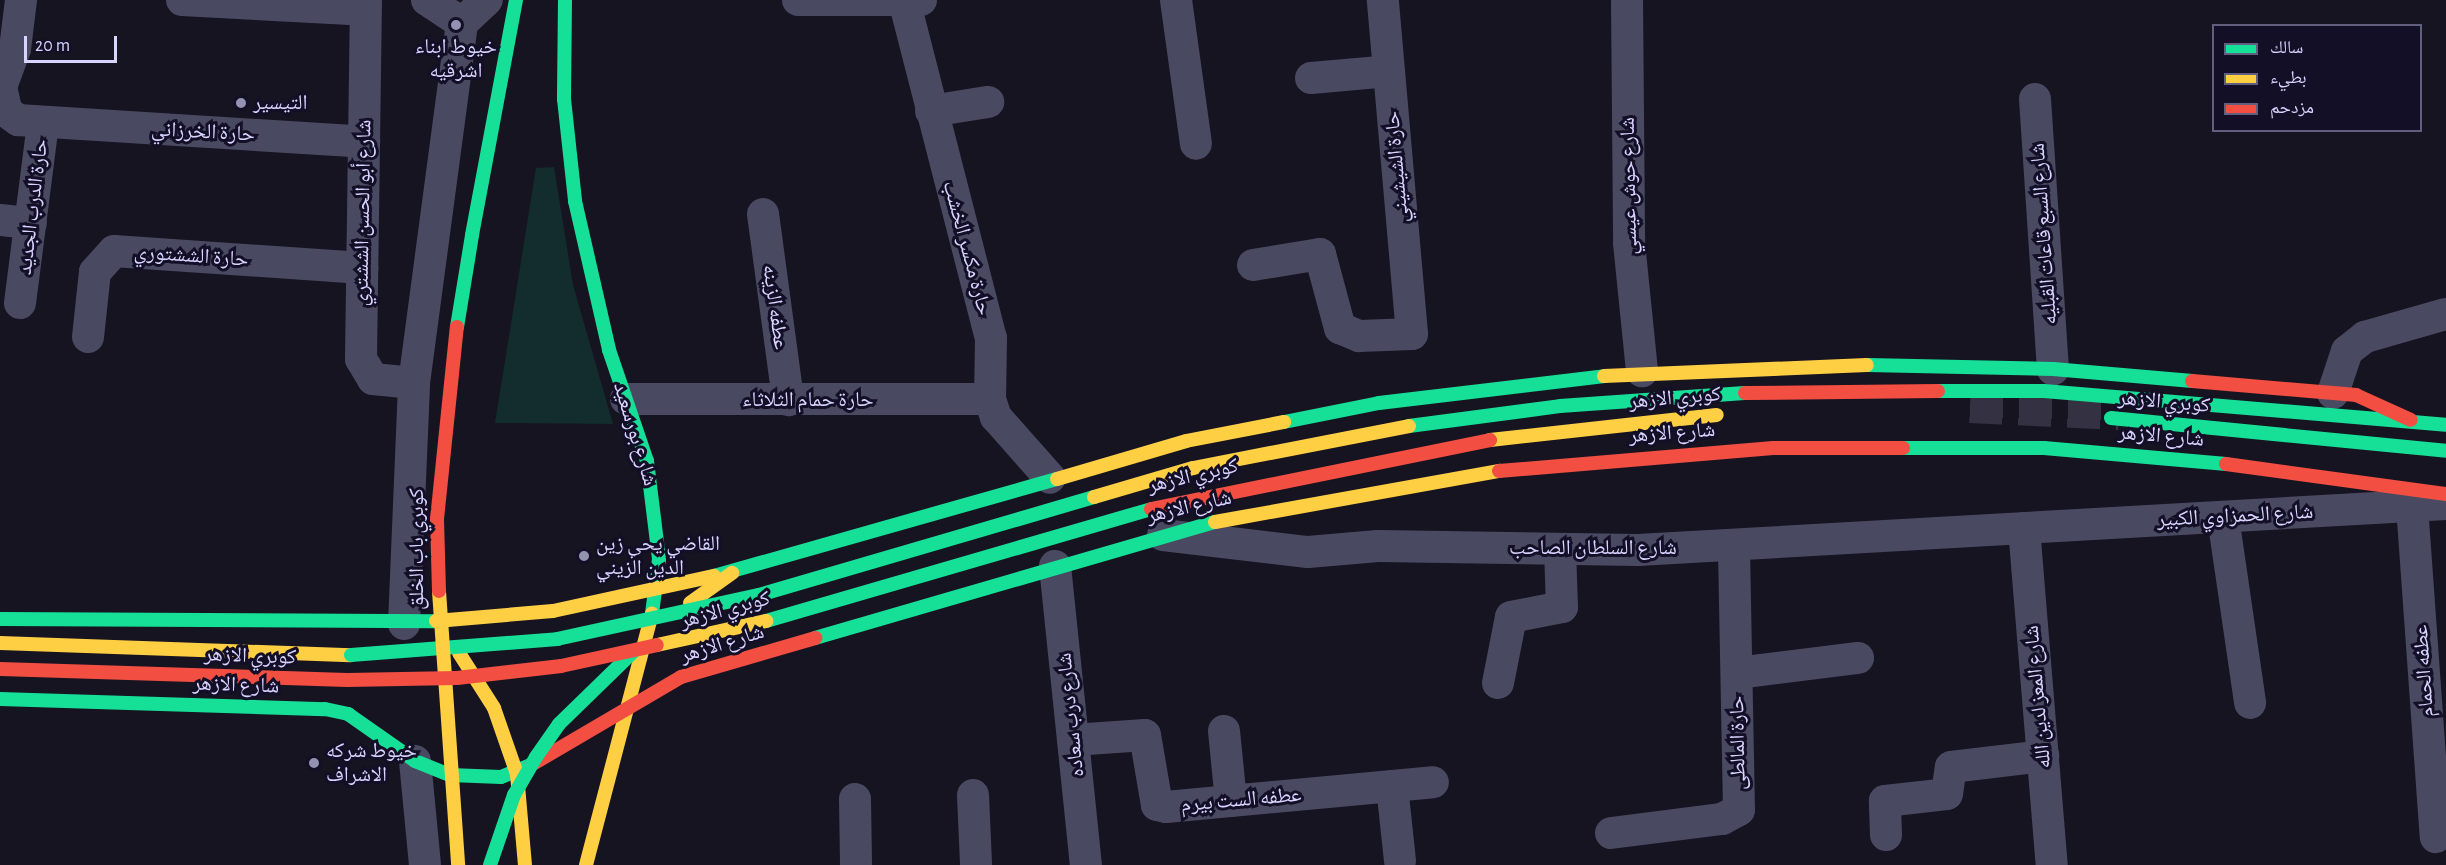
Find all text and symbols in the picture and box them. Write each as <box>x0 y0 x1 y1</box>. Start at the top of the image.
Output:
marker: خيوط ابناء اشرقيه <box>449 18 463 32</box>
scale bar <box>27 24 120 62</box>
legend <box>2212 24 2422 132</box>
place label: خيوط ابناء اشرقيه <box>415 34 497 84</box>
text: 20 m <box>35 37 70 55</box>
text: سالك <box>2270 39 2303 57</box>
text: بطيء <box>2270 69 2307 87</box>
place label: التيسير <box>253 90 308 116</box>
marker: التيسير <box>234 96 248 110</box>
text: مزدحم <box>2270 99 2314 117</box>
street label: حارة الشيشيني <box>1380 110 1414 224</box>
street label: حارة الخرزاني <box>150 117 256 147</box>
street label: شارع حوش عيسي <box>1615 117 1643 255</box>
street label: شارع أبو الحسن الششتري <box>349 119 377 307</box>
street label: حارة الدرب الجديد <box>12 138 54 276</box>
street label: شارع السبع قاعات القبليه <box>2025 142 2063 326</box>
street label: حارة مكسر الخشب <box>937 178 997 318</box>
street label: حارة الششتوري <box>133 239 249 273</box>
street label: عطفه الزينه <box>757 263 793 351</box>
street label: شارع بورسعيد <box>607 379 663 489</box>
street label: كوبري الازهر <box>1628 381 1722 415</box>
street label: كوبري الازهر <box>2117 385 2211 419</box>
street label: حارة حمام الثلاثاء <box>742 387 874 413</box>
street label: شارع الازهر <box>1628 417 1716 449</box>
street label: شارع الازهر <box>2117 420 2205 452</box>
street label: كوبري الازهر <box>1145 453 1241 499</box>
street label: شارع الازهر <box>1144 485 1234 529</box>
street label: كوبري باب الخلق <box>404 488 430 610</box>
street label: شارع الحمزاوي الكبير <box>2156 499 2314 533</box>
place label: القاضي يحي زين الدين الزيني <box>596 531 720 581</box>
street label: شارع السلطان الصاحب <box>1509 535 1677 561</box>
marker: القاضي يحي زين الدين الزيني <box>577 549 591 563</box>
street label: كوبري الازهر <box>677 586 773 634</box>
street label: شارع الازهر <box>677 619 767 669</box>
street label: شارع المعز لدين الله <box>2019 624 2057 770</box>
street label: عطفه الحمام <box>2408 624 2440 718</box>
street label: كوبري الازهر <box>203 642 297 670</box>
street label: شارع درب سعاده <box>1052 652 1090 778</box>
street label: شارع الازهر <box>192 671 280 699</box>
street label: حارة المالطى <box>1725 696 1751 790</box>
place label: خيوط شركه الاشراف <box>326 738 417 788</box>
marker: خيوط شركه الاشراف <box>307 756 321 770</box>
street label: عطفه الست بيرم <box>1180 782 1302 818</box>

